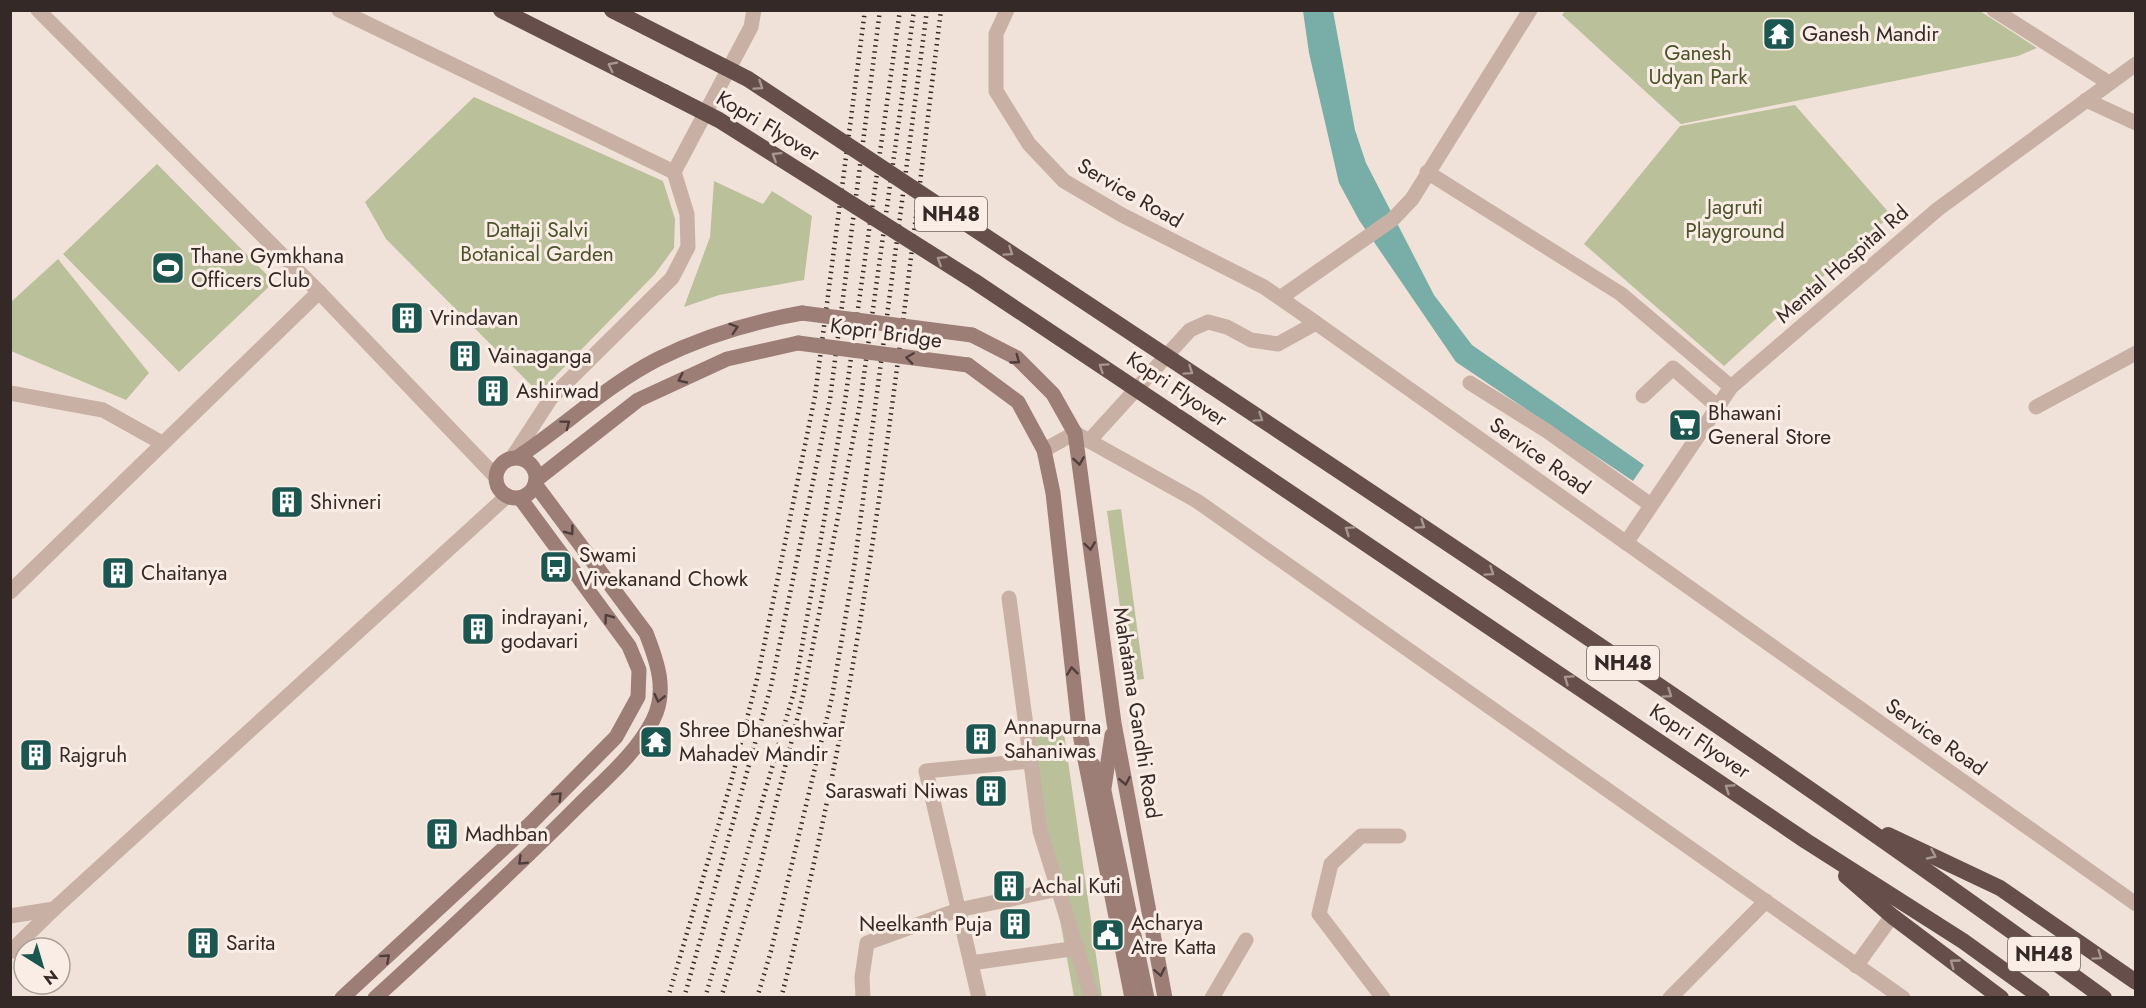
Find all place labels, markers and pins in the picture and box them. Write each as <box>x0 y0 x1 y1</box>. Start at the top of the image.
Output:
temple icon: Ganesh Mandir <box>1761 16 1797 52</box>
place label: Ganesh Mandir <box>1802 19 1940 49</box>
place label: Thane Gymkhana Officers Club <box>191 241 344 295</box>
sports icon: Thane Gymkhana Officers Club <box>150 250 186 286</box>
building icon: Vrindavan <box>389 300 425 336</box>
place label: Vrindavan <box>430 303 518 333</box>
building icon: Vainaganga <box>447 338 483 374</box>
place label: Vainaganga <box>488 341 592 371</box>
building icon: Ashirwad <box>475 373 511 409</box>
place label: Ashirwad <box>516 376 599 406</box>
place label: Bhawani General Store <box>1708 398 1831 452</box>
supermarket icon: Bhawani General Store <box>1667 407 1703 443</box>
building icon: Shivneri <box>269 484 305 520</box>
place label: Shivneri <box>310 487 382 517</box>
place label: Swami Vivekanand Chowk <box>579 540 749 594</box>
bus stop icon: Swami Vivekanand Chowk <box>538 549 574 585</box>
building icon: Chaitanya <box>100 555 136 591</box>
place label: Chaitanya <box>141 558 227 588</box>
place label: indrayani, godavari <box>501 602 589 656</box>
building icon: indrayani, godavari <box>460 611 496 647</box>
place label: Annapurna Sahaniwas <box>1004 712 1101 766</box>
place label: Shree Dhaneshwar Mahadev Mandir <box>679 715 845 769</box>
building icon: Annapurna Sahaniwas <box>963 721 999 757</box>
temple icon: Shree Dhaneshwar Mahadev Mandir <box>638 724 674 760</box>
building icon: Rajgruh <box>18 737 54 773</box>
place label: Rajgruh <box>59 740 127 770</box>
building icon: Saraswati Niwas <box>973 773 1009 809</box>
place label: Saraswati Niwas <box>825 776 968 806</box>
building icon: Madhban <box>424 816 460 852</box>
place label: Madhban <box>465 819 548 849</box>
building icon: Achal Kuti <box>991 868 1027 904</box>
place label: Achal Kuti <box>1032 871 1121 901</box>
building icon: Neelkanth Puja <box>997 906 1033 942</box>
place label: Acharya Atre Katta <box>1131 908 1216 962</box>
place label: Neelkanth Puja <box>859 909 992 939</box>
public building icon: Acharya Atre Katta <box>1090 917 1126 953</box>
building icon: Sarita <box>185 925 221 961</box>
place label: Sarita <box>226 928 275 958</box>

